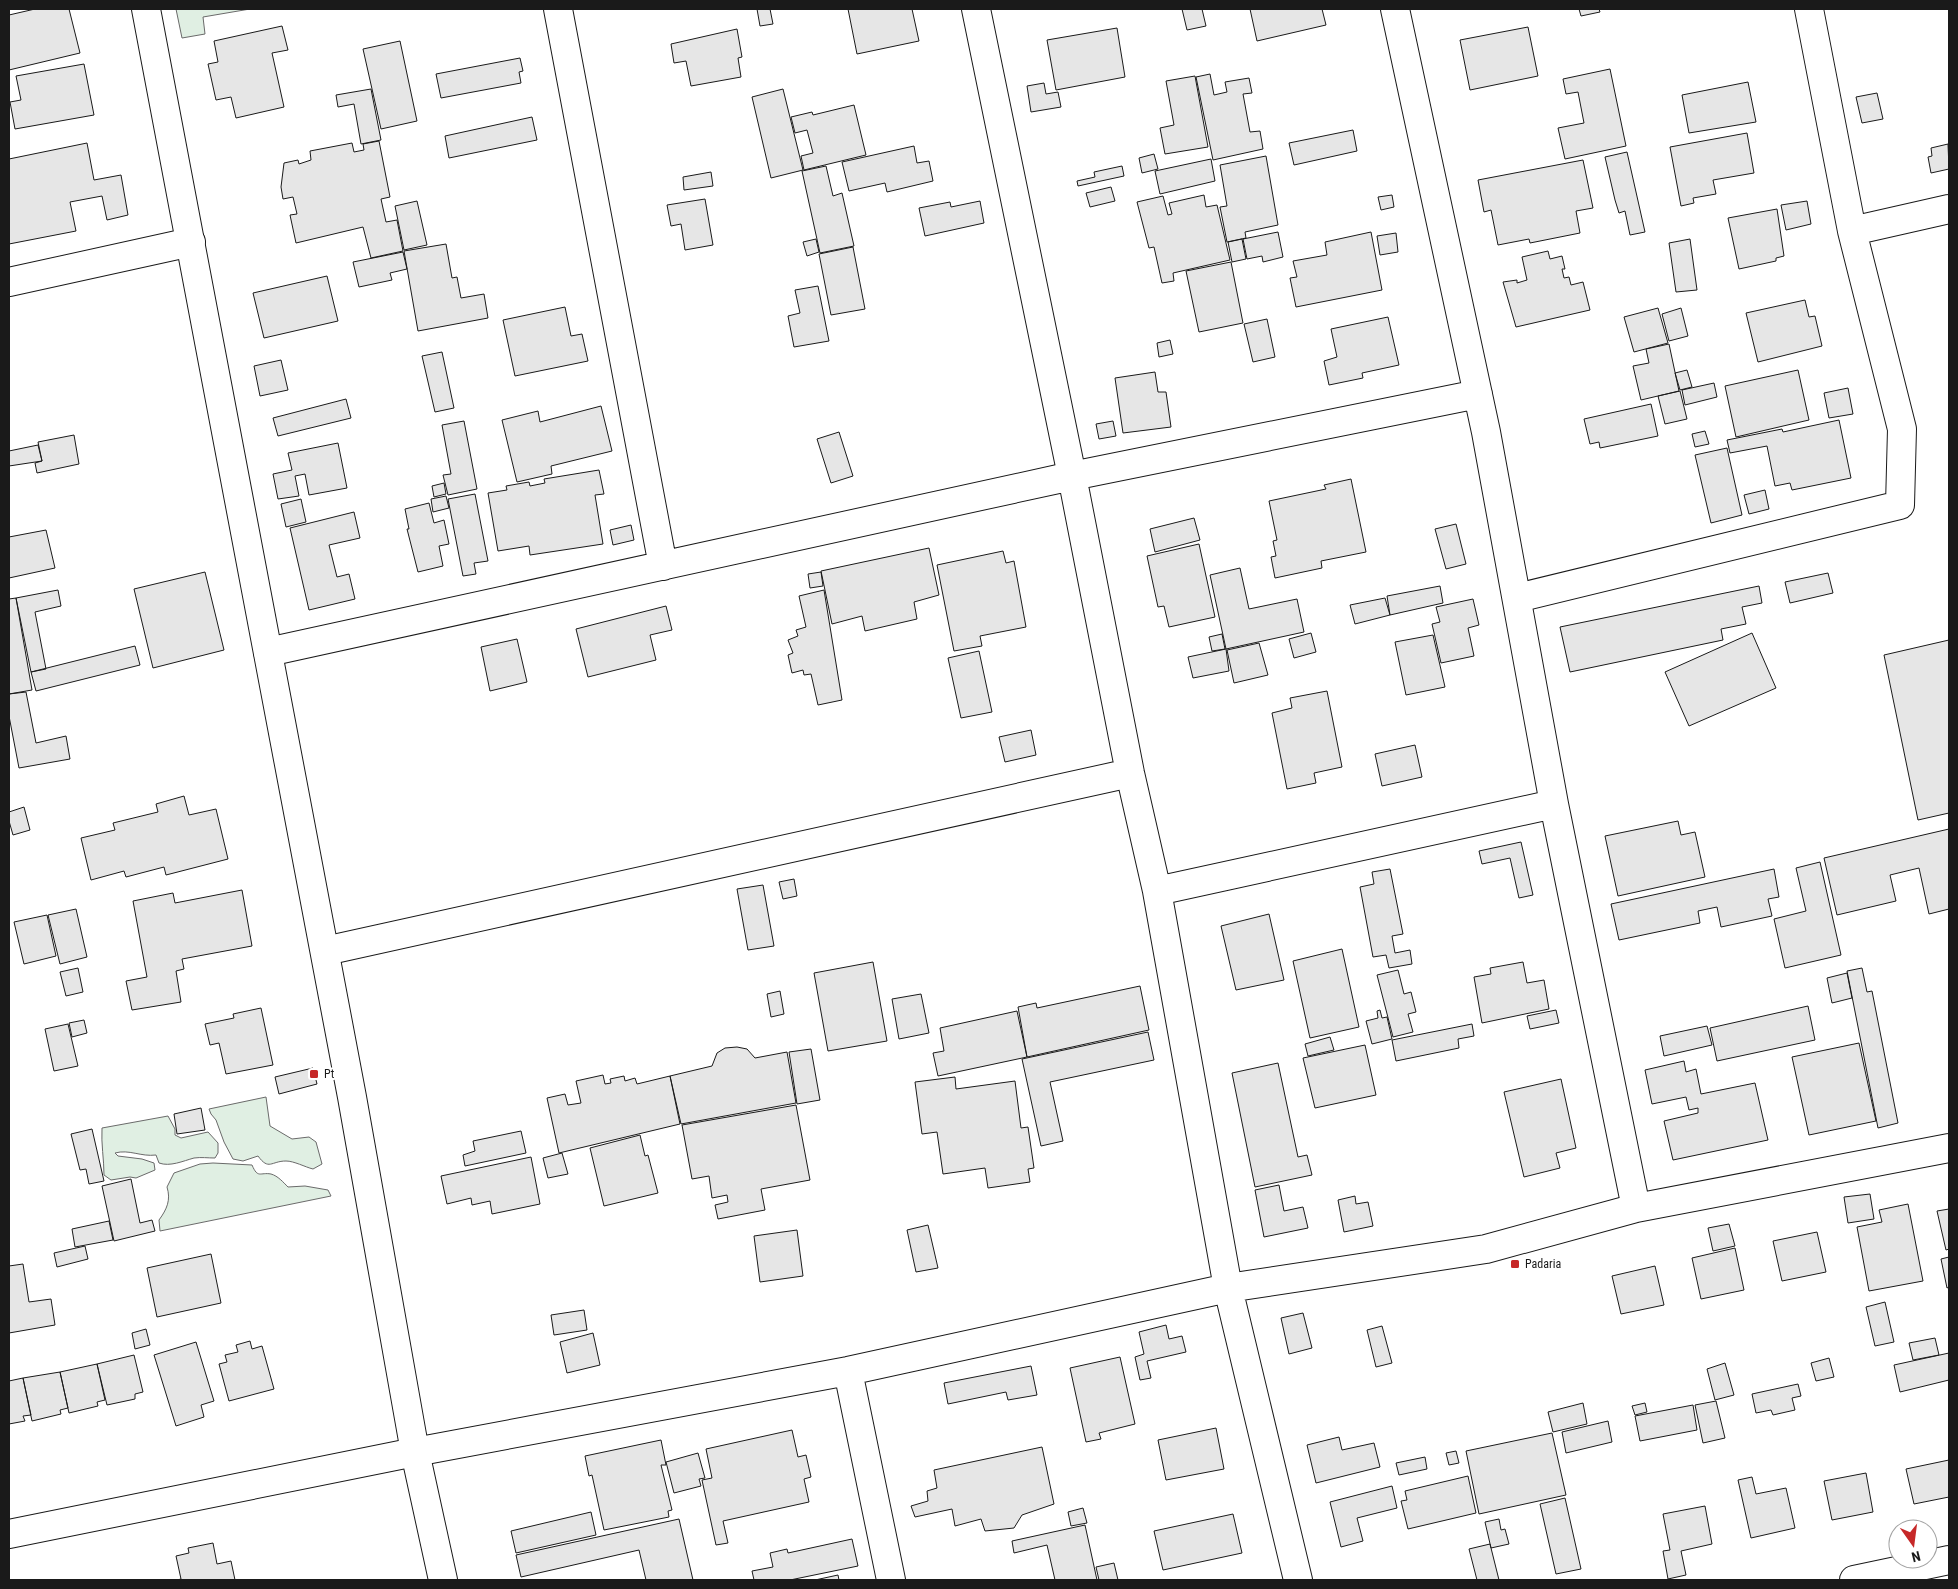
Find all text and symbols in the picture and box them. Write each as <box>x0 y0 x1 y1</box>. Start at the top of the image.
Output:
place label: Pt <box>324 1067 335 1081</box>
marker: Pt <box>308 1068 320 1080</box>
place label: Padaria <box>1525 1257 1561 1271</box>
marker: Padaria <box>1509 1258 1521 1270</box>
north arrow <box>1888 1519 1938 1569</box>
text: N <box>1910 1548 1922 1565</box>

